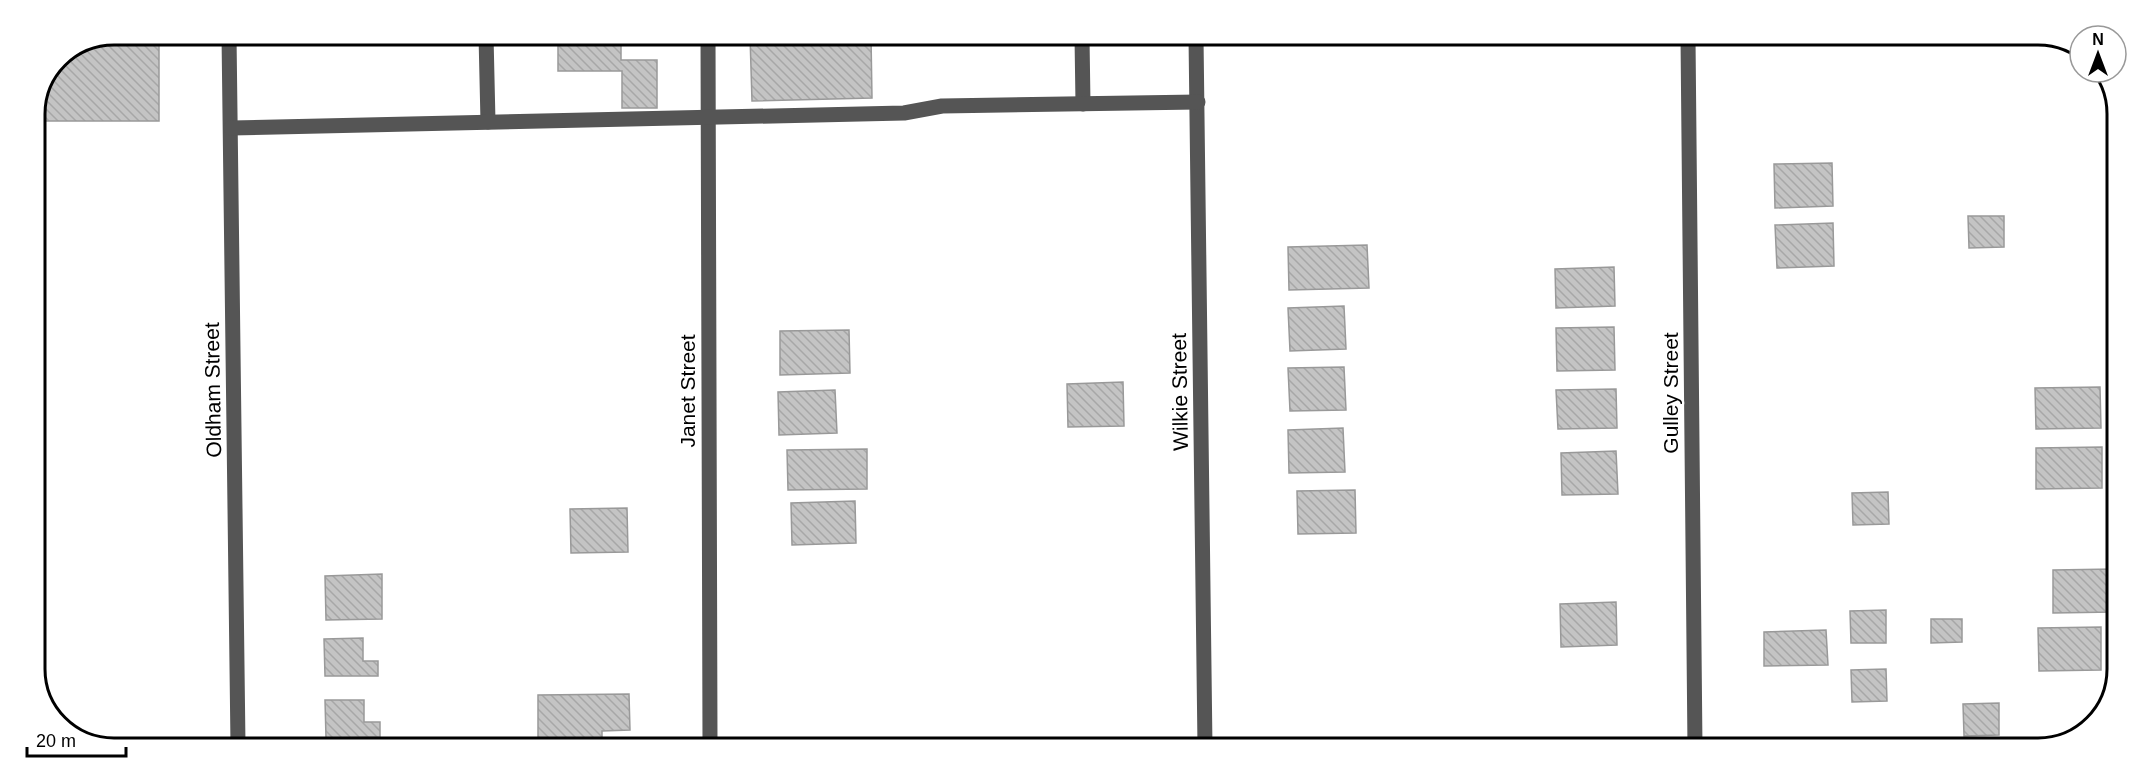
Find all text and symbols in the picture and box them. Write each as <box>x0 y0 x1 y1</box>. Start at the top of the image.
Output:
north arrow <box>2068 24 2128 84</box>
text: N <box>2092 31 2104 48</box>
street label: Oldham Street <box>200 322 225 458</box>
street label: Gulley Street <box>1659 332 1682 454</box>
street label: Wilkie Street <box>1167 333 1192 451</box>
street label: Janet Street <box>676 334 699 448</box>
scale bar <box>27 720 126 758</box>
text: 20 m <box>36 731 76 751</box>

